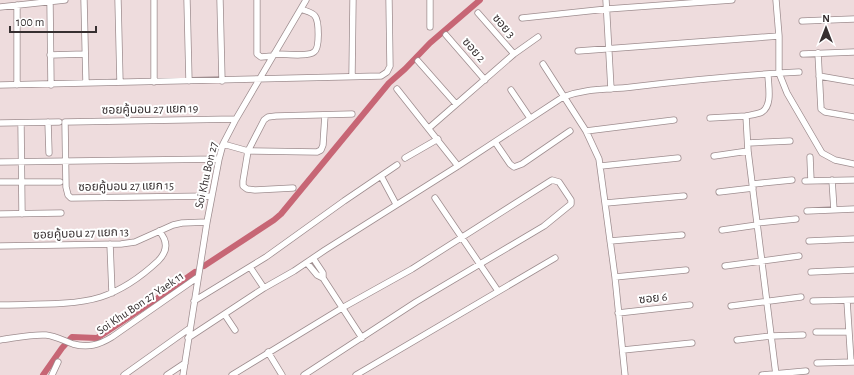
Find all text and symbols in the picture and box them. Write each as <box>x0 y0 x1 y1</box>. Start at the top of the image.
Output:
scale bar <box>10 8 96 34</box>
north arrow <box>806 8 846 48</box>
street label: ซอย 3 <box>490 12 518 40</box>
text: N <box>822 13 830 24</box>
text: 100 m <box>16 16 44 28</box>
street label: ซอย 2 <box>460 35 488 65</box>
street label: ซอยคู้บอน 27 แยก 19 <box>102 101 199 117</box>
street label: Soi Khu Bon 27 <box>193 141 219 209</box>
street label: ซอยคู้บอน 27 แยก 15 <box>78 178 174 194</box>
street label: ซอยคู้บอน 27 แยก 13 <box>33 224 129 242</box>
street label: Soi Khu Bon 27 Yaek 11 <box>94 269 186 337</box>
street label: ซอย 6 <box>638 291 668 305</box>

